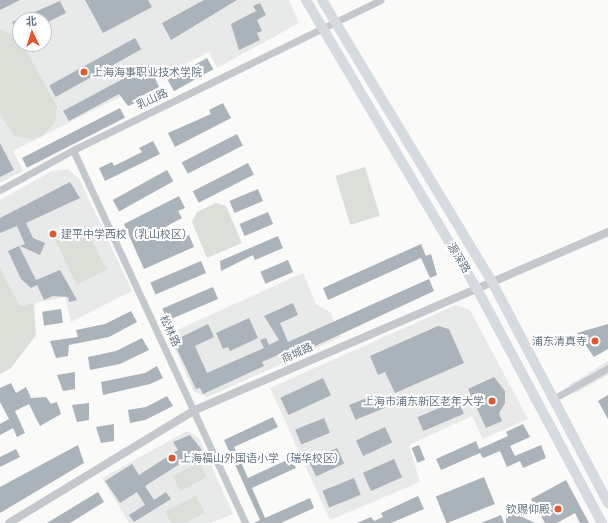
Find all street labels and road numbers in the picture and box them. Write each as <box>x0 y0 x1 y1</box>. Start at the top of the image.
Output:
street label: 乳山路 <box>134 86 170 112</box>
street label: 源深路 <box>445 240 473 276</box>
street label: 松林路 <box>157 313 183 349</box>
street label: 商城路 <box>279 340 315 366</box>

